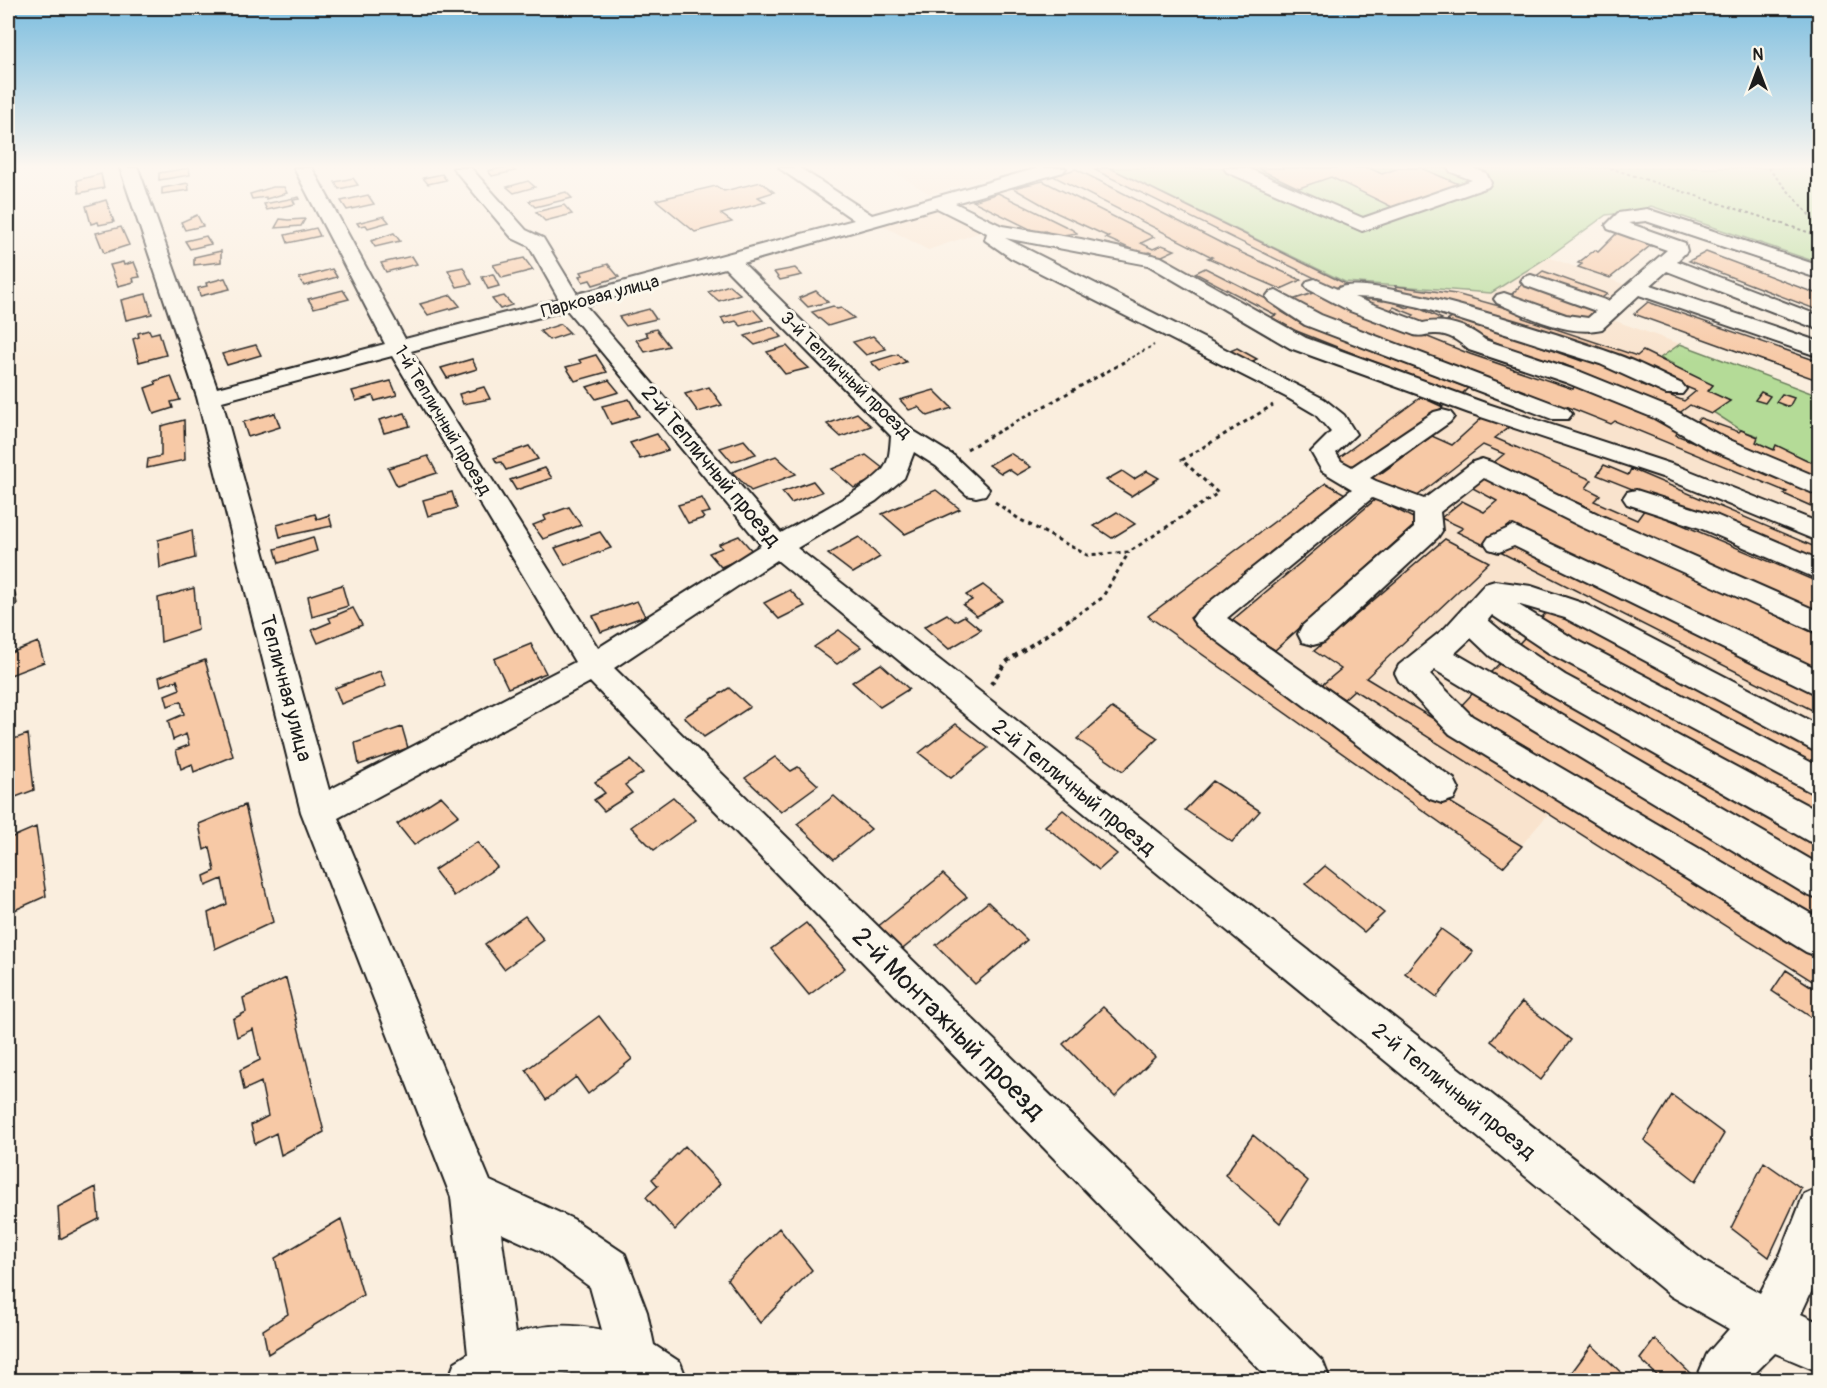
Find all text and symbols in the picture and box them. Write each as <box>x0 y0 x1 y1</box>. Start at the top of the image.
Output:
north arrow <box>1728 39 1788 99</box>
text: N <box>1753 45 1764 65</box>
street label: Парковая улица <box>539 270 662 323</box>
street label: 3-й Тепличный проезд <box>775 307 916 444</box>
street label: 1-й Тепличный проезд <box>389 341 496 499</box>
street label: 2-й Тепличный проезд <box>635 380 786 553</box>
street label: Тепличная улица <box>253 612 318 764</box>
street label: 2-й Тепличный проезд <box>986 713 1161 862</box>
street label: 2-й Монтажный проезд <box>845 921 1052 1127</box>
street label: 2-й Тепличный проезд <box>1366 1017 1541 1166</box>

